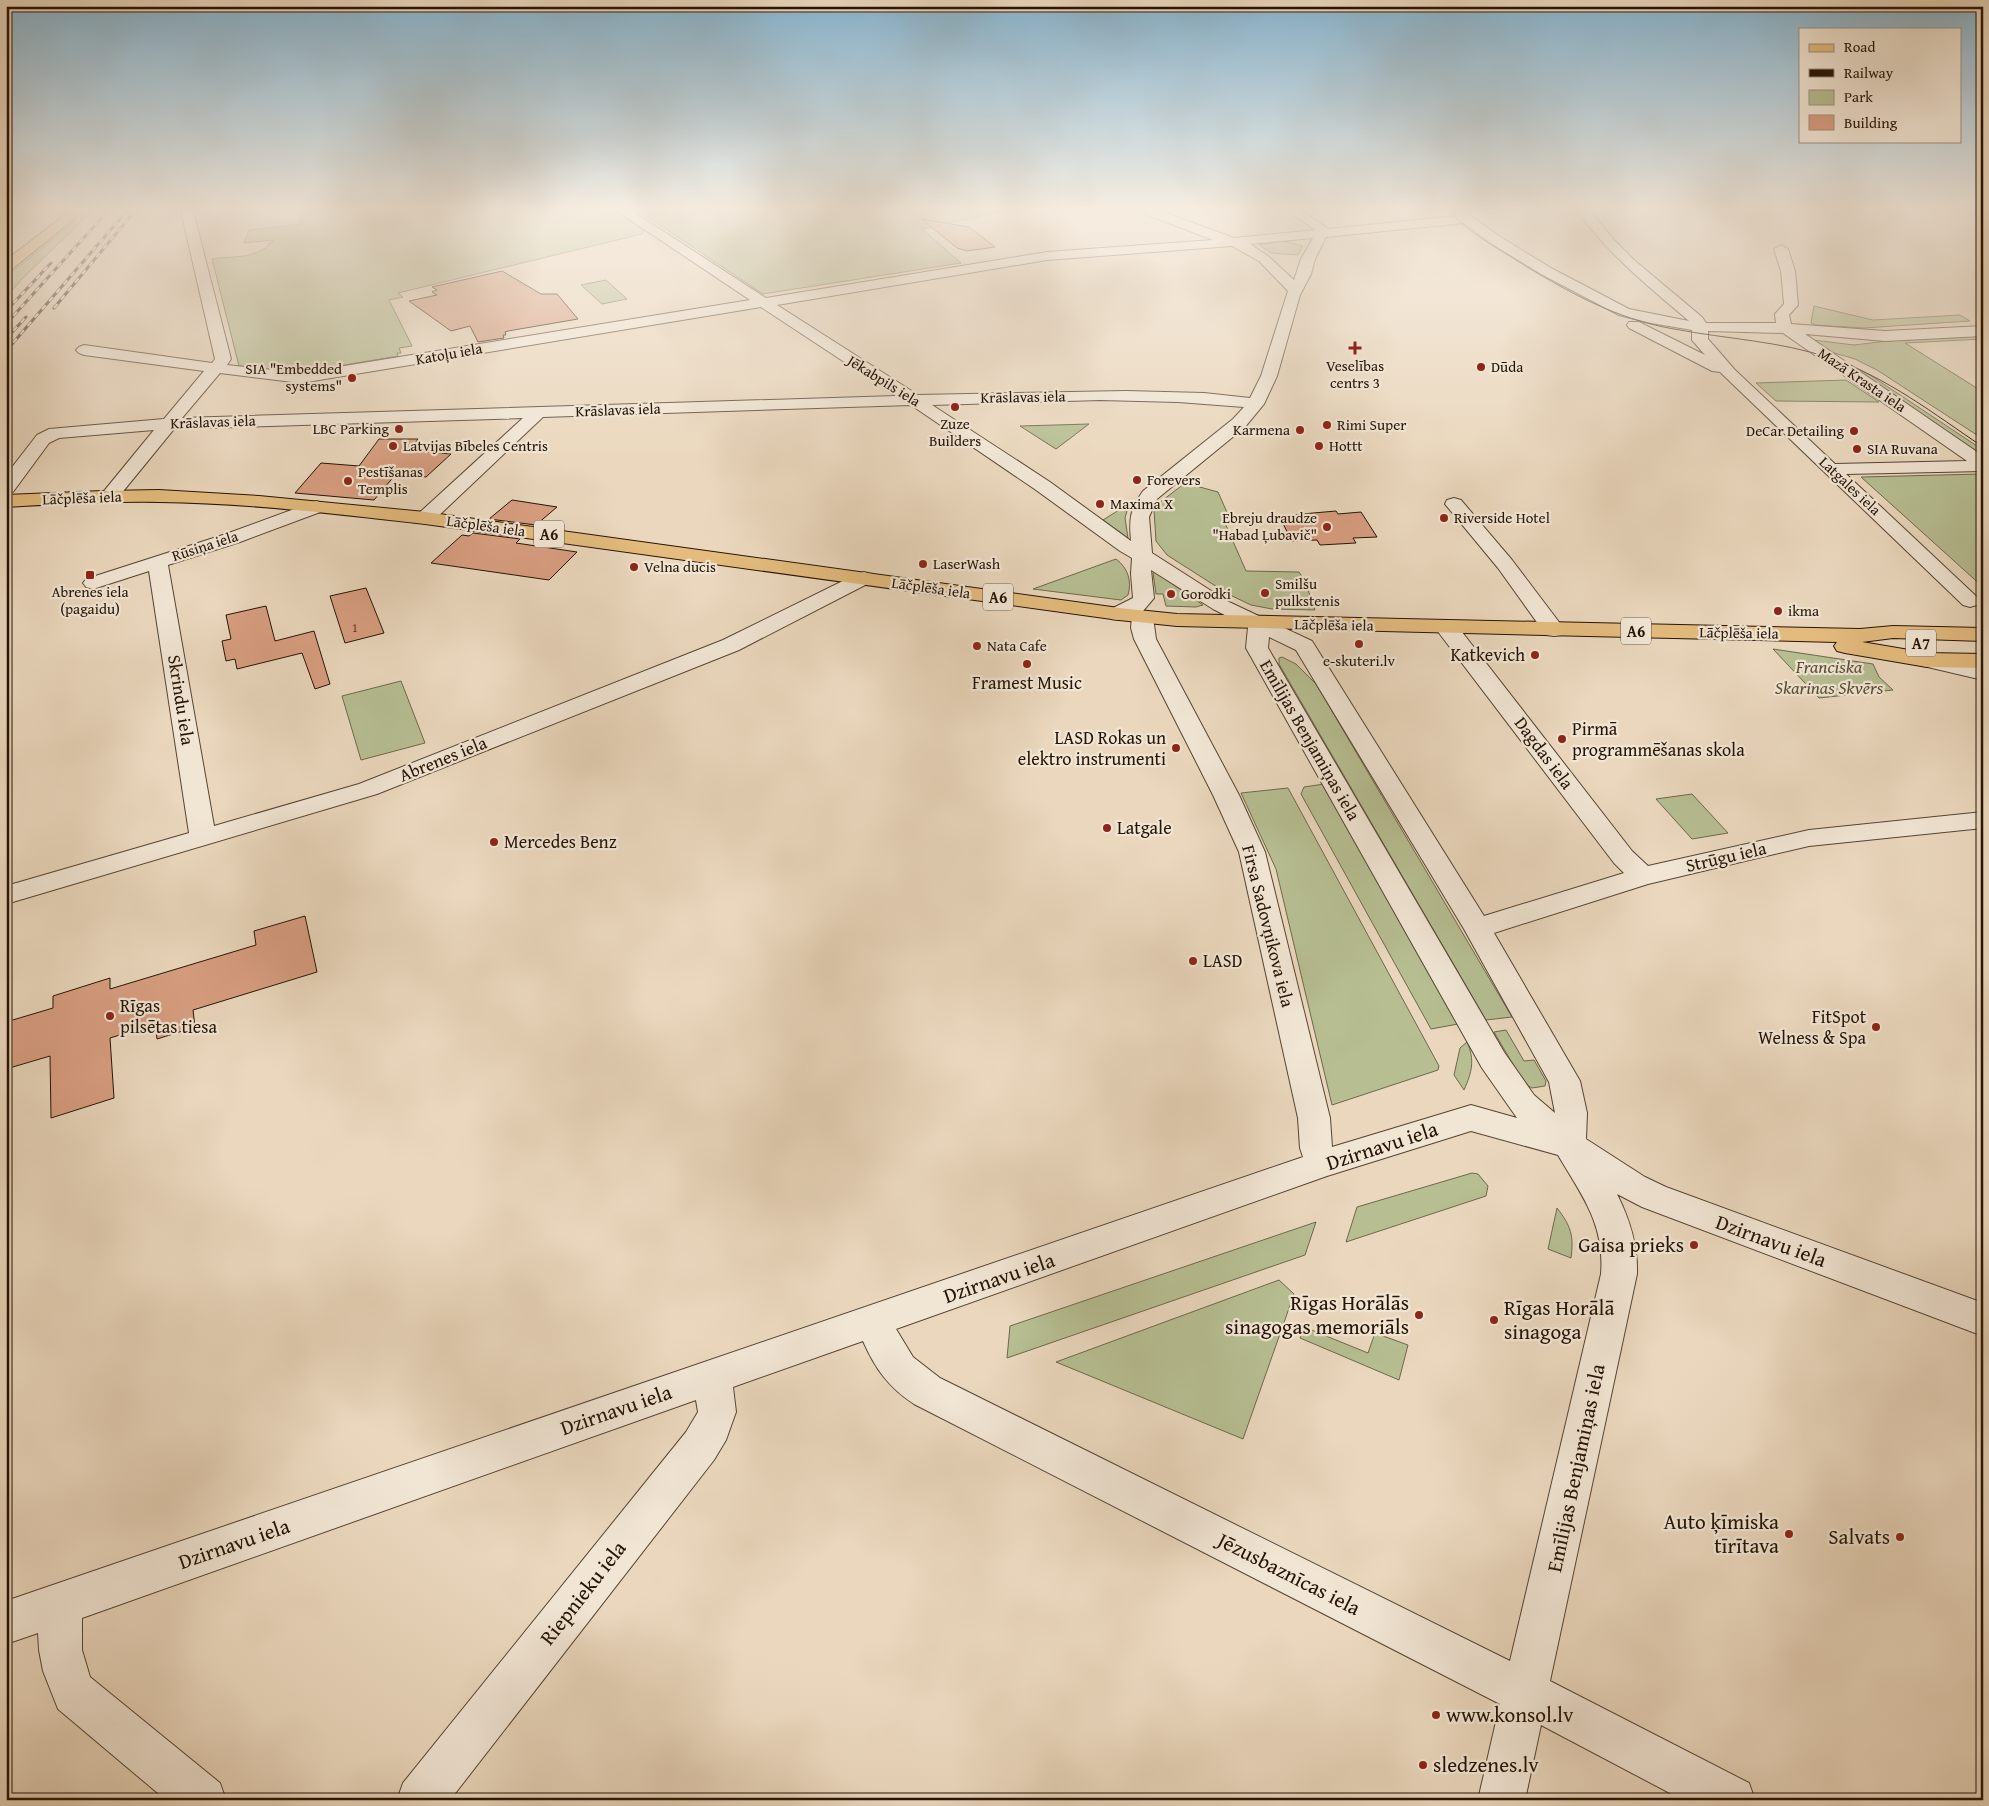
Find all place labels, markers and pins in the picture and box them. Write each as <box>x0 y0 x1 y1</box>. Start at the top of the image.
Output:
marker: Veselības centrs 3 <box>1348 341 1362 355</box>
place label: Veselības centrs 3 <box>1326 355 1384 393</box>
place label: Dūda <box>1491 356 1523 377</box>
place label: SIA "Embedded systems" <box>245 358 342 396</box>
marker: Dūda <box>1475 361 1487 373</box>
marker: SIA "Embedded systems" <box>346 372 358 384</box>
marker: Zuze Builders <box>949 401 961 413</box>
place label: Zuze Builders <box>929 413 981 451</box>
place label: Rimi Super <box>1337 414 1406 435</box>
place label: LBC Parking <box>313 418 390 439</box>
place label: Karmena <box>1233 419 1290 440</box>
marker: Rimi Super <box>1321 419 1333 431</box>
place label: DeCar Detailing <box>1746 420 1845 441</box>
marker: LBC Parking <box>393 423 405 435</box>
marker: Karmena <box>1294 424 1306 436</box>
marker: DeCar Detailing <box>1848 425 1860 437</box>
place label: Latvijas Bībeles Centris <box>403 435 548 456</box>
place label: Hottt <box>1329 435 1363 456</box>
place label: SIA Ruvana <box>1867 438 1938 459</box>
marker: Latvijas Bībeles Centris <box>387 440 399 452</box>
marker: Hottt <box>1313 440 1325 452</box>
marker: SIA Ruvana <box>1851 443 1863 455</box>
place label: Pestīšanas Templis <box>358 461 423 499</box>
place label: Forevers <box>1147 469 1201 490</box>
marker: Forevers <box>1131 474 1143 486</box>
marker: Pestīšanas Templis <box>342 475 354 487</box>
place label: Maxima X <box>1110 493 1174 514</box>
marker: Maxima X <box>1094 498 1106 510</box>
place label: Ebreju draudze "Habad Ļubavič" <box>1212 507 1317 545</box>
place label: Riverside Hotel <box>1454 507 1550 528</box>
marker: Riverside Hotel <box>1438 512 1450 524</box>
marker: Ebreju draudze "Habad Ļubavič" <box>1321 521 1333 533</box>
place label: LaserWash <box>933 553 1001 574</box>
place label: Velna ducis <box>644 556 716 577</box>
marker: LaserWash <box>917 558 929 570</box>
marker: Velna ducis <box>628 561 640 573</box>
marker: Abrenes iela (pagaidu) <box>84 569 96 581</box>
place label: Smilšu pulkstenis <box>1275 573 1340 611</box>
place label: Abrenes iela (pagaidu) <box>51 581 129 619</box>
place label: Gorodki <box>1181 583 1231 604</box>
marker: Smilšu pulkstenis <box>1259 587 1271 599</box>
marker: Gorodki <box>1165 588 1177 600</box>
place label: ikma <box>1788 600 1819 621</box>
marker: ikma <box>1772 605 1784 617</box>
place label: Nata Cafe <box>987 635 1047 656</box>
marker: e-skuteri.lv <box>1353 638 1365 650</box>
marker: Nata Cafe <box>971 640 983 652</box>
place label: Katkevich <box>1450 641 1525 668</box>
marker: Katkevich <box>1529 649 1541 661</box>
place label: e-skuteri.lv <box>1323 650 1395 671</box>
marker: Framest Music <box>1021 658 1033 670</box>
place label: Framest Music <box>972 669 1082 696</box>
place label: Pirmā programmēšanas skola <box>1572 715 1745 763</box>
place label: LASD Rokas un elektro instrumenti <box>1018 724 1166 772</box>
marker: Pirmā programmēšanas skola <box>1556 733 1568 745</box>
marker: LASD Rokas un elektro instrumenti <box>1170 742 1182 754</box>
place label: Latgale <box>1117 814 1172 841</box>
marker: Latgale <box>1101 822 1113 834</box>
place label: Mercedes Benz <box>504 828 617 855</box>
marker: Mercedes Benz <box>488 836 500 848</box>
place label: LASD <box>1203 947 1242 974</box>
marker: LASD <box>1187 955 1199 967</box>
place label: Rīgas pilsētas tiesa <box>120 992 217 1040</box>
place label: FitSpot Welness & Spa <box>1758 1003 1867 1051</box>
marker: Rīgas pilsētas tiesa <box>104 1010 116 1022</box>
marker: FitSpot Welness & Spa <box>1870 1021 1882 1033</box>
place label: Gaisa prieks <box>1578 1229 1684 1260</box>
marker: Gaisa prieks <box>1688 1239 1700 1251</box>
place label: Rīgas Horālās sinagogas memoriāls <box>1225 1287 1409 1342</box>
place label: Rīgas Horālā sinagoga <box>1504 1292 1614 1347</box>
marker: Rīgas Horālās sinagogas memoriāls <box>1413 1309 1425 1321</box>
marker: Rīgas Horālā sinagoga <box>1488 1314 1500 1326</box>
place label: Auto ķīmiska tīrītava <box>1664 1506 1779 1561</box>
place label: Salvats <box>1828 1521 1890 1552</box>
marker: Auto ķīmiska tīrītava <box>1783 1528 1795 1540</box>
marker: Salvats <box>1894 1531 1906 1543</box>
place label: www.konsol.lv <box>1446 1699 1574 1730</box>
marker: www.konsol.lv <box>1430 1709 1442 1721</box>
place label: sledzenes.lv <box>1433 1749 1539 1780</box>
marker: sledzenes.lv <box>1417 1759 1429 1771</box>

